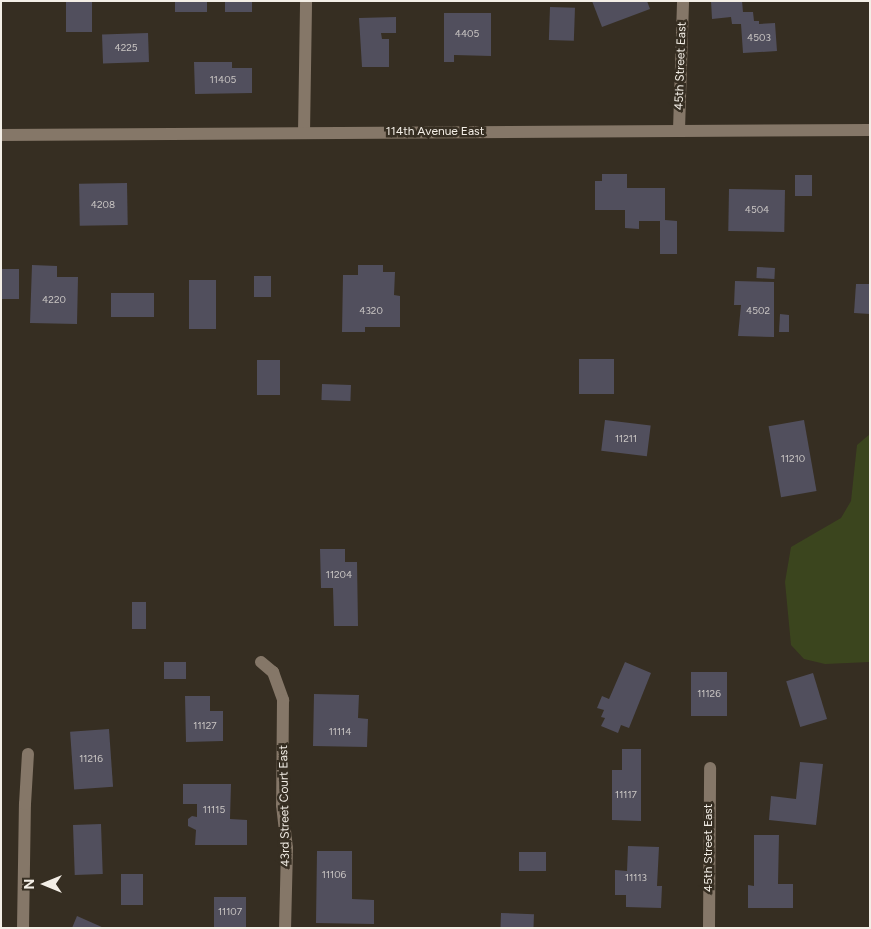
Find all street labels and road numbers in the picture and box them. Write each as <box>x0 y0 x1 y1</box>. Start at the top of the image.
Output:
street label: 45th Street East <box>672 22 690 110</box>
street label: 114th Avenue East <box>386 125 484 139</box>
street label: 43rd Street Court East <box>277 745 293 867</box>
street label: 45th Street East <box>702 804 716 892</box>

